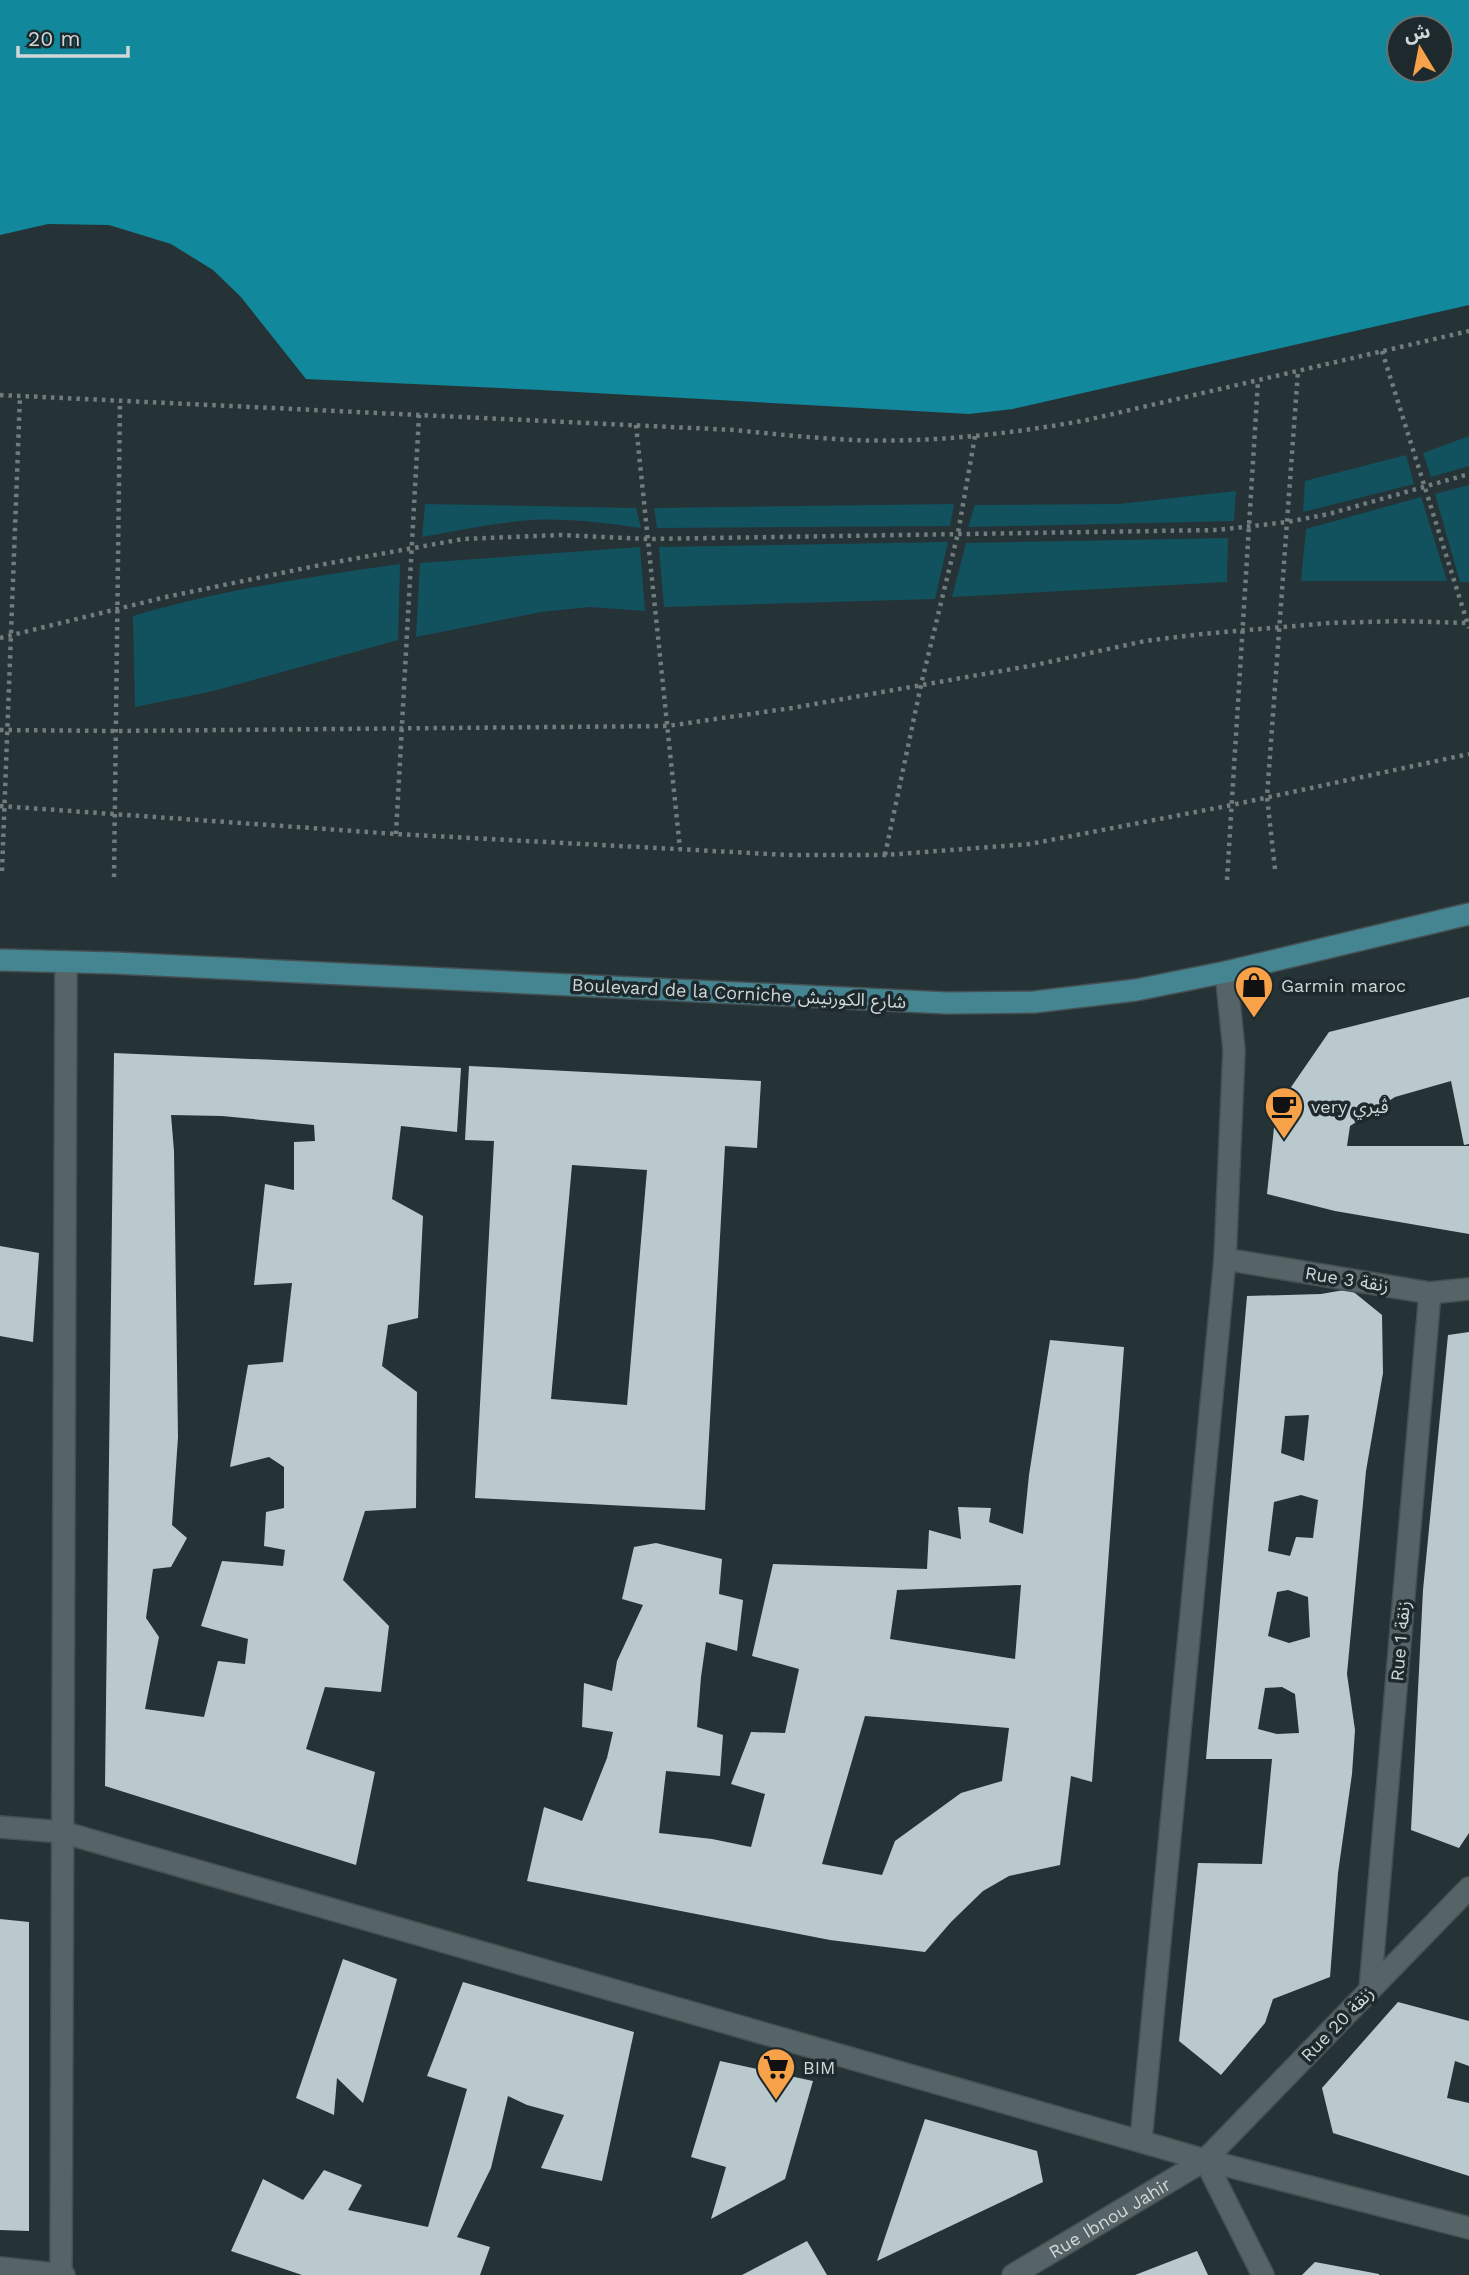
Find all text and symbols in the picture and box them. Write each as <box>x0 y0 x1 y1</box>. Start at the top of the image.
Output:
scale bar <box>18 14 128 58</box>
north arrow <box>1385 14 1455 84</box>
text: ش <box>1402 19 1432 46</box>
text: 20 m <box>28 26 80 51</box>
shop icon: Garmin maroc <box>1233 964 1275 1019</box>
street label: Boulevard de la Corniche شارع الكورنيش <box>571 974 907 1016</box>
place label: Garmin maroc <box>1281 975 1406 996</box>
cafe icon: very ڤيري <box>1263 1085 1305 1140</box>
place label: very ڤيري <box>1311 1096 1389 1120</box>
street label: Rue 3 زنقة <box>1303 1262 1390 1297</box>
street label: Rue 1 زنقة <box>1386 1600 1415 1682</box>
street label: Rue 20 زنقة <box>1296 1982 1379 2066</box>
supermarket icon: BIM <box>755 2046 797 2101</box>
place label: BIM <box>803 2057 835 2078</box>
street label: Rue Ibnou Jahir <box>1044 2173 1174 2262</box>

